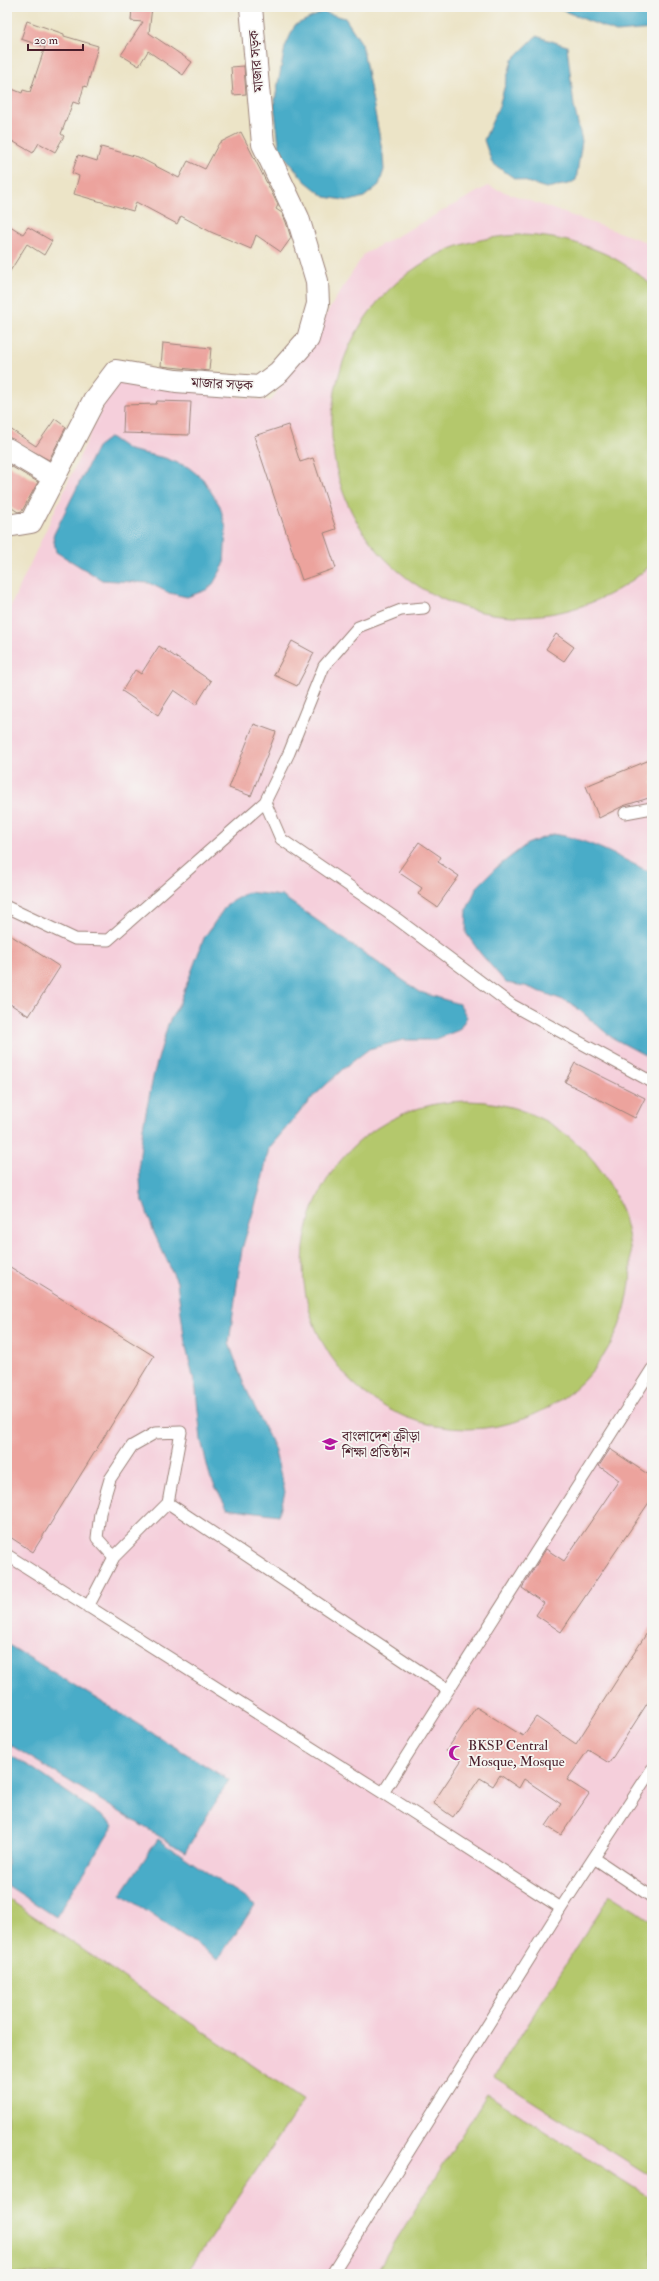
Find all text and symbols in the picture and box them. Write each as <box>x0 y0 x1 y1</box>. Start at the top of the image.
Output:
scale bar <box>28 26 83 52</box>
street label: মাজার সড়ক <box>245 28 267 94</box>
text: 20 m <box>34 33 59 48</box>
street label: মাজার সড়ক <box>190 374 254 394</box>
place label: বাংলাদেশ ক্রীড়া শিক্ষা প্রতিষ্ঠান <box>341 1428 420 1461</box>
school or university icon: বাংলাদেশ ক্রীড়া শিক্ষা প্রতিষ্ঠান <box>321 1435 339 1453</box>
place label: BKSP Central Mosque, Mosque <box>468 1737 565 1770</box>
mosque icon: BKSP Central Mosque, Mosque <box>447 1744 465 1762</box>

